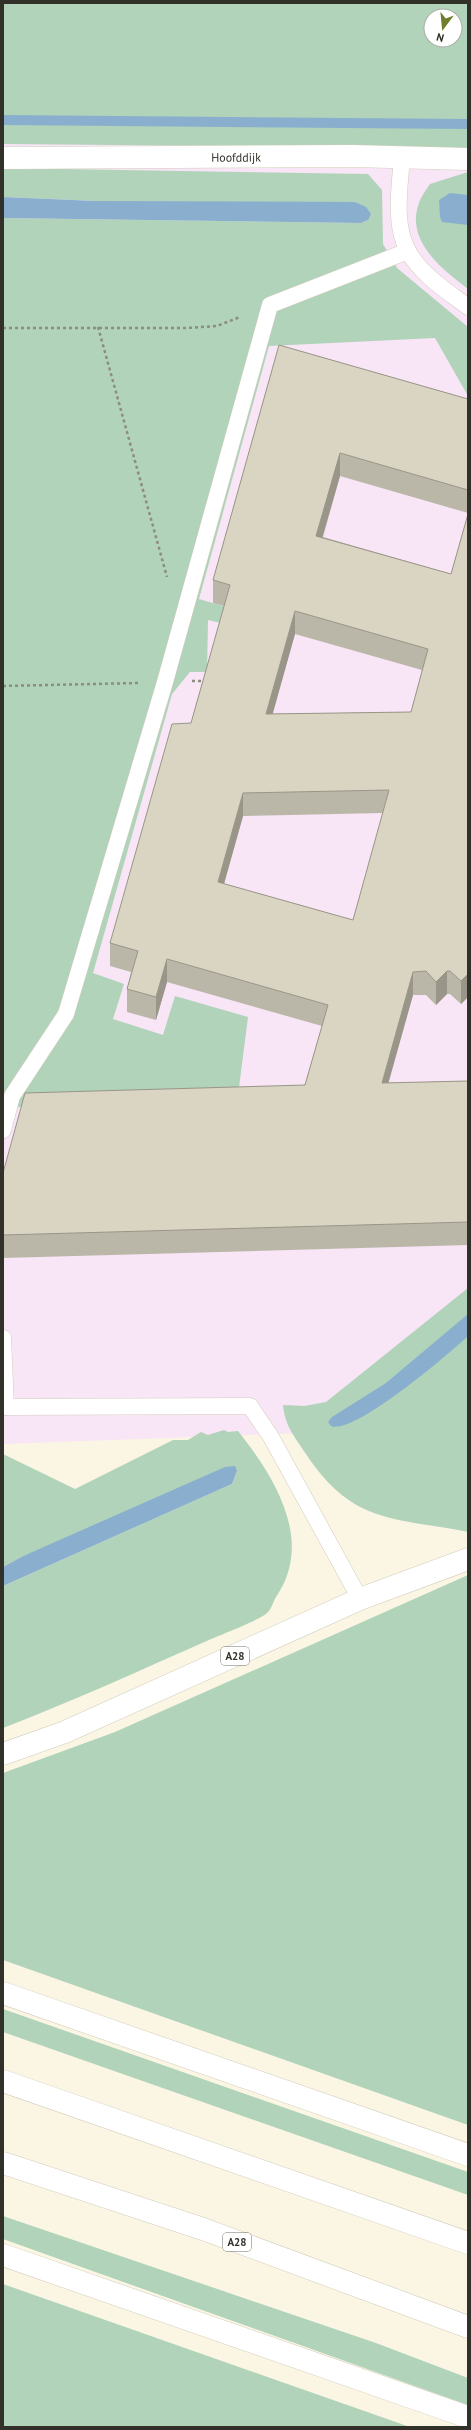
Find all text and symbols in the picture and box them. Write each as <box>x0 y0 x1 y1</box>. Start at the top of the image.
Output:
north arrow <box>423 8 463 48</box>
text: N <box>435 30 446 45</box>
street label: Hoofddijk <box>211 149 261 164</box>
road number: A28 <box>221 1647 249 1665</box>
road number: A28 <box>223 2233 251 2251</box>

